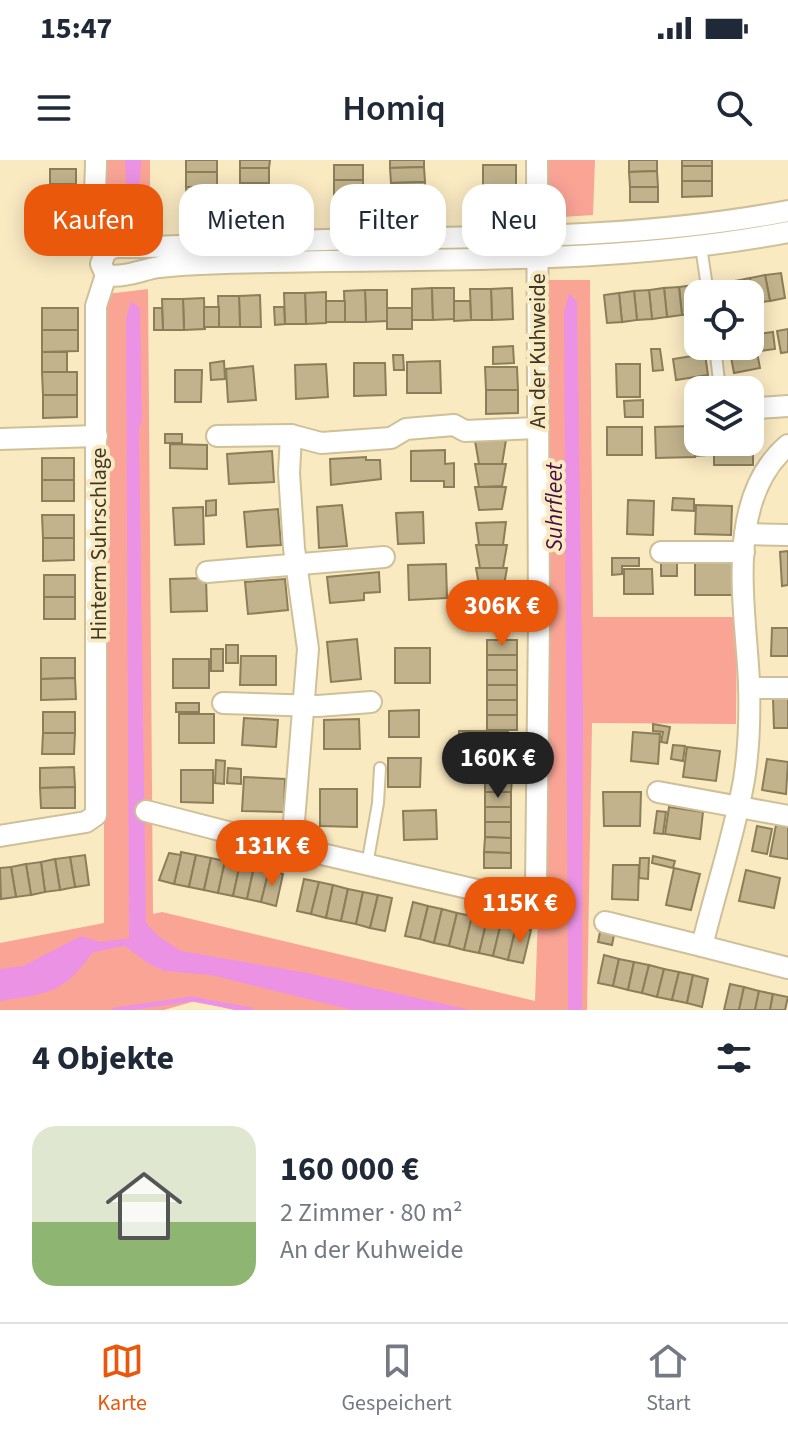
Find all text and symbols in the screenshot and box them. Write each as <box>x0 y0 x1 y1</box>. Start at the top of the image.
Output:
text: 15:47 <box>40 7 112 50</box>
text: Homiq <box>342 83 446 134</box>
icon: menu <box>32 86 76 130</box>
icon: search <box>712 86 756 130</box>
chip: Kaufen <box>24 184 163 256</box>
chip: Mieten <box>179 184 314 256</box>
chip: Filter <box>330 184 446 256</box>
chip: Neu <box>462 184 566 256</box>
street label: An der Kuhweide <box>522 273 554 429</box>
map controls <box>684 280 764 456</box>
button: locate <box>684 280 764 360</box>
button: layers <box>684 376 764 456</box>
street label: Hinterm Suhrschlage <box>83 447 115 640</box>
water label: Suhrfleet <box>537 462 572 551</box>
pin: 306K € <box>437 580 567 648</box>
text: 306K € <box>464 587 540 624</box>
pin: 160K € <box>433 732 563 800</box>
text: 160K € <box>460 739 536 776</box>
pin: 131K € <box>207 820 337 888</box>
text: 131K € <box>234 827 310 864</box>
pin: 115K € <box>455 877 585 945</box>
text: 115K € <box>482 884 558 921</box>
text: 4 Objekte <box>32 1034 174 1083</box>
icon: filters <box>712 1036 756 1080</box>
text: 160 000 € <box>280 1145 419 1194</box>
icon: home <box>96 1158 192 1254</box>
text: 2 Zimmer · 80 m² <box>280 1194 463 1231</box>
text: An der Kuhweide <box>280 1231 463 1268</box>
tab: Karte <box>97 1339 147 1419</box>
tab: Gespeichert <box>341 1339 452 1419</box>
tab: Start <box>646 1339 691 1419</box>

